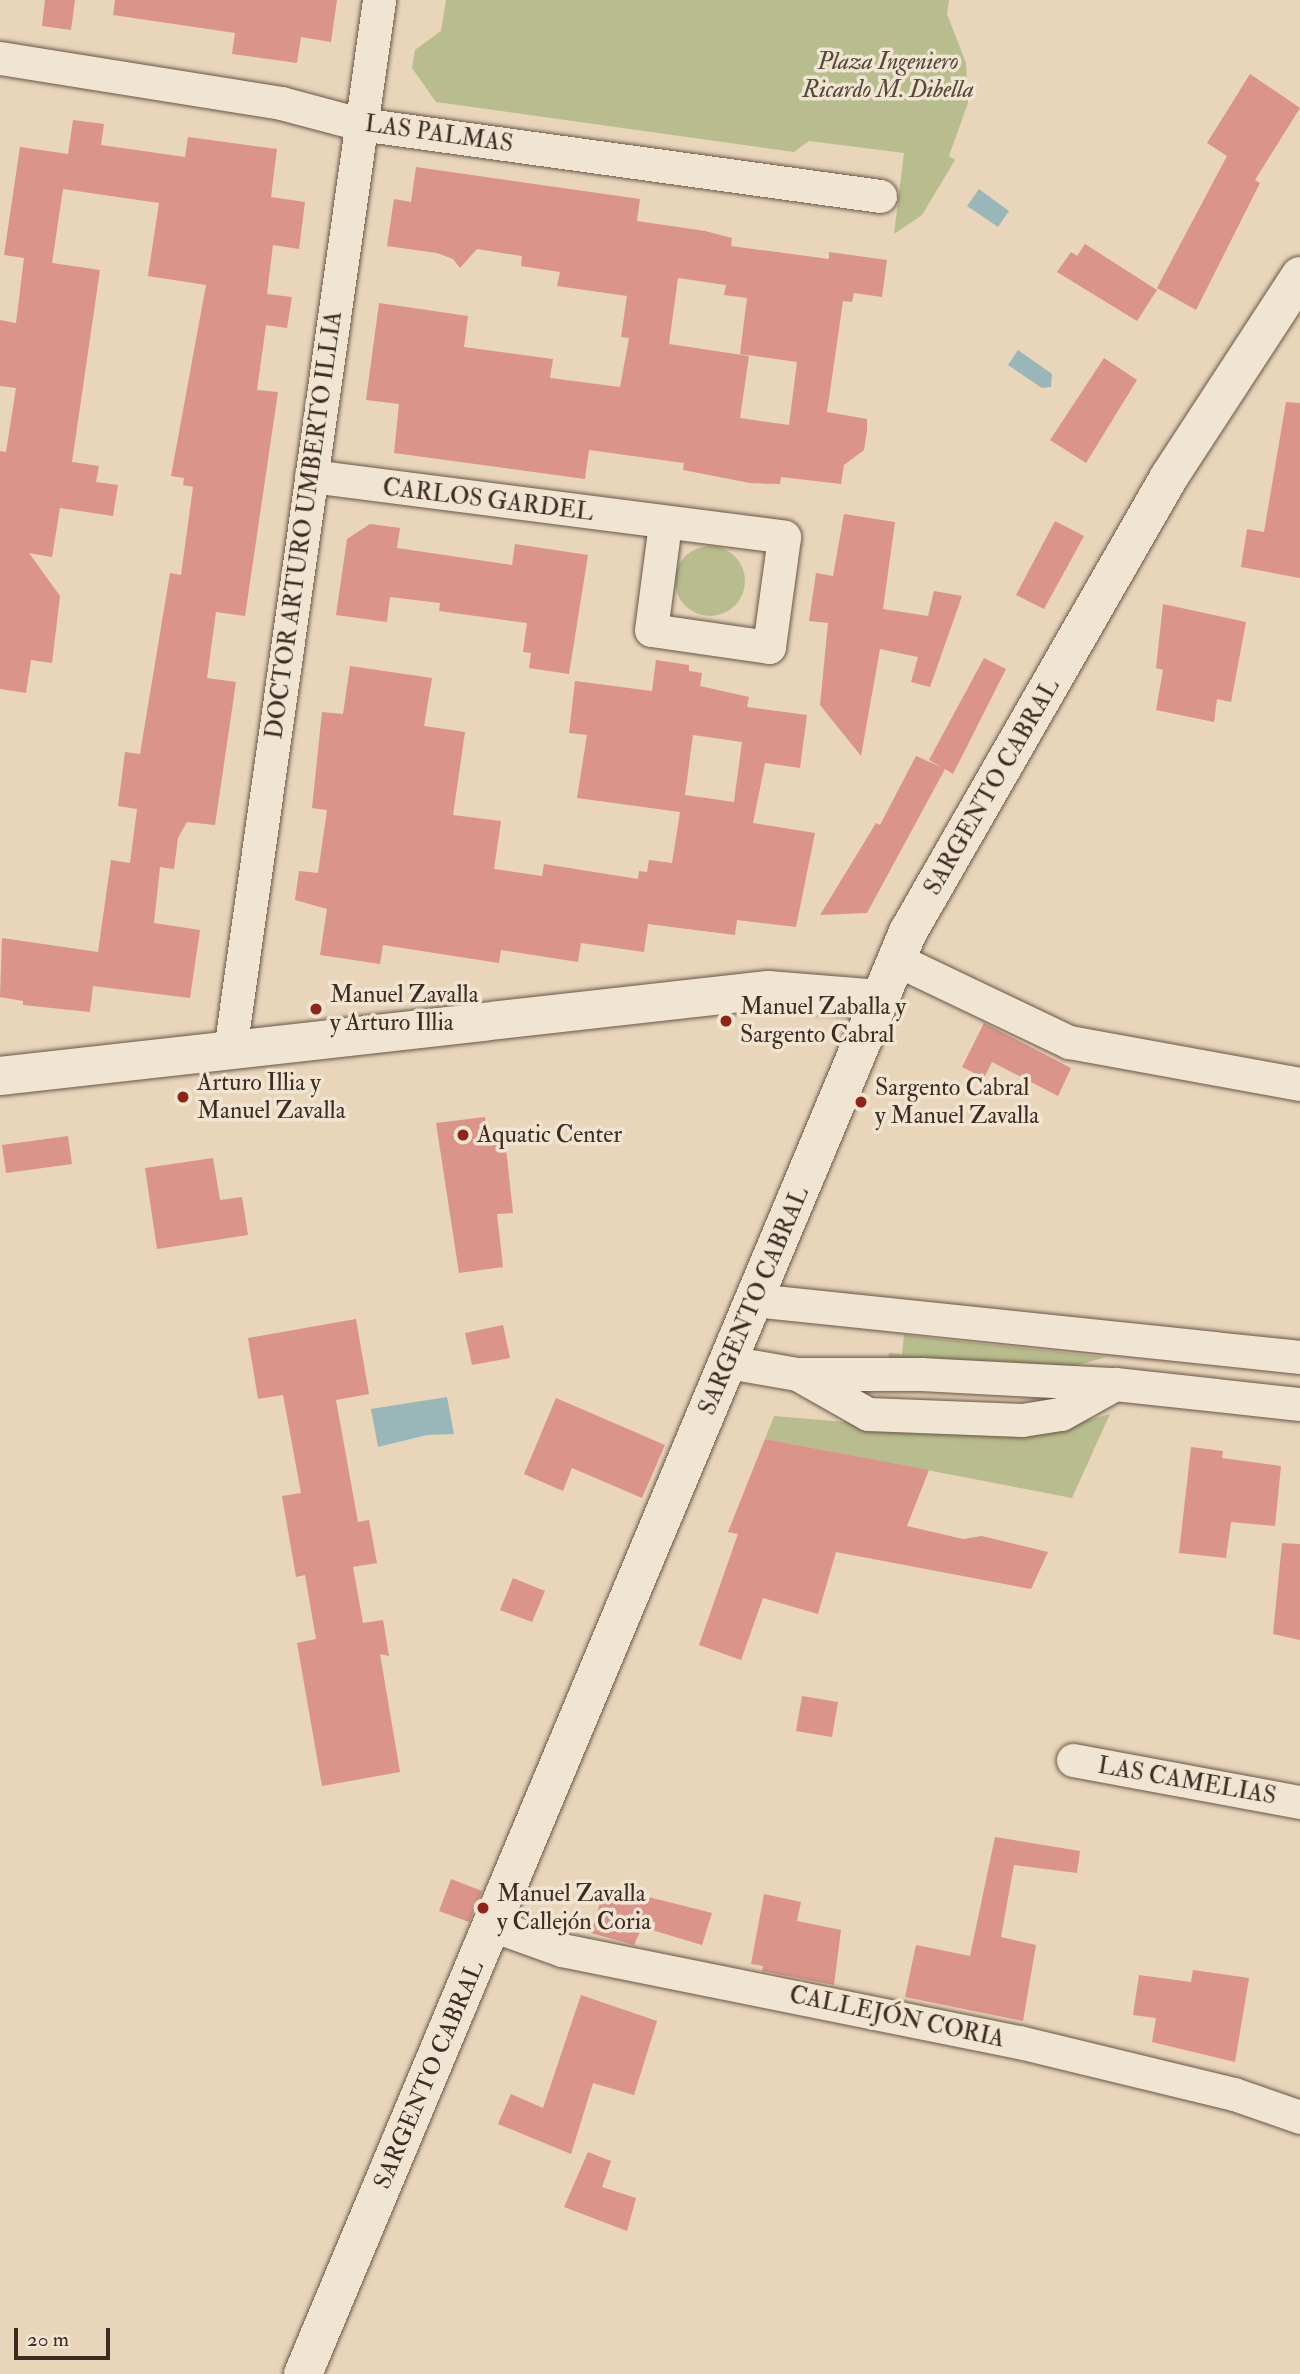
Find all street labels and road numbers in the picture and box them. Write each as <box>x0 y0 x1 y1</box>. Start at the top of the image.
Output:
street label: LAS PALMAS <box>363 109 515 159</box>
street label: DOCTOR ARTURO UMBERTO ILLIA <box>260 309 348 741</box>
street label: CARLOS GARDEL <box>381 473 595 527</box>
street label: SARGENTO CABRAL <box>918 674 1066 900</box>
street label: SARGENTO CABRAL <box>693 1183 815 1419</box>
street label: LAS CAMELIAS <box>1096 1751 1278 1811</box>
street label: SARGENTO CABRAL <box>368 1957 490 2193</box>
street label: CALLEJÓN CORIA <box>787 1980 1007 2054</box>

